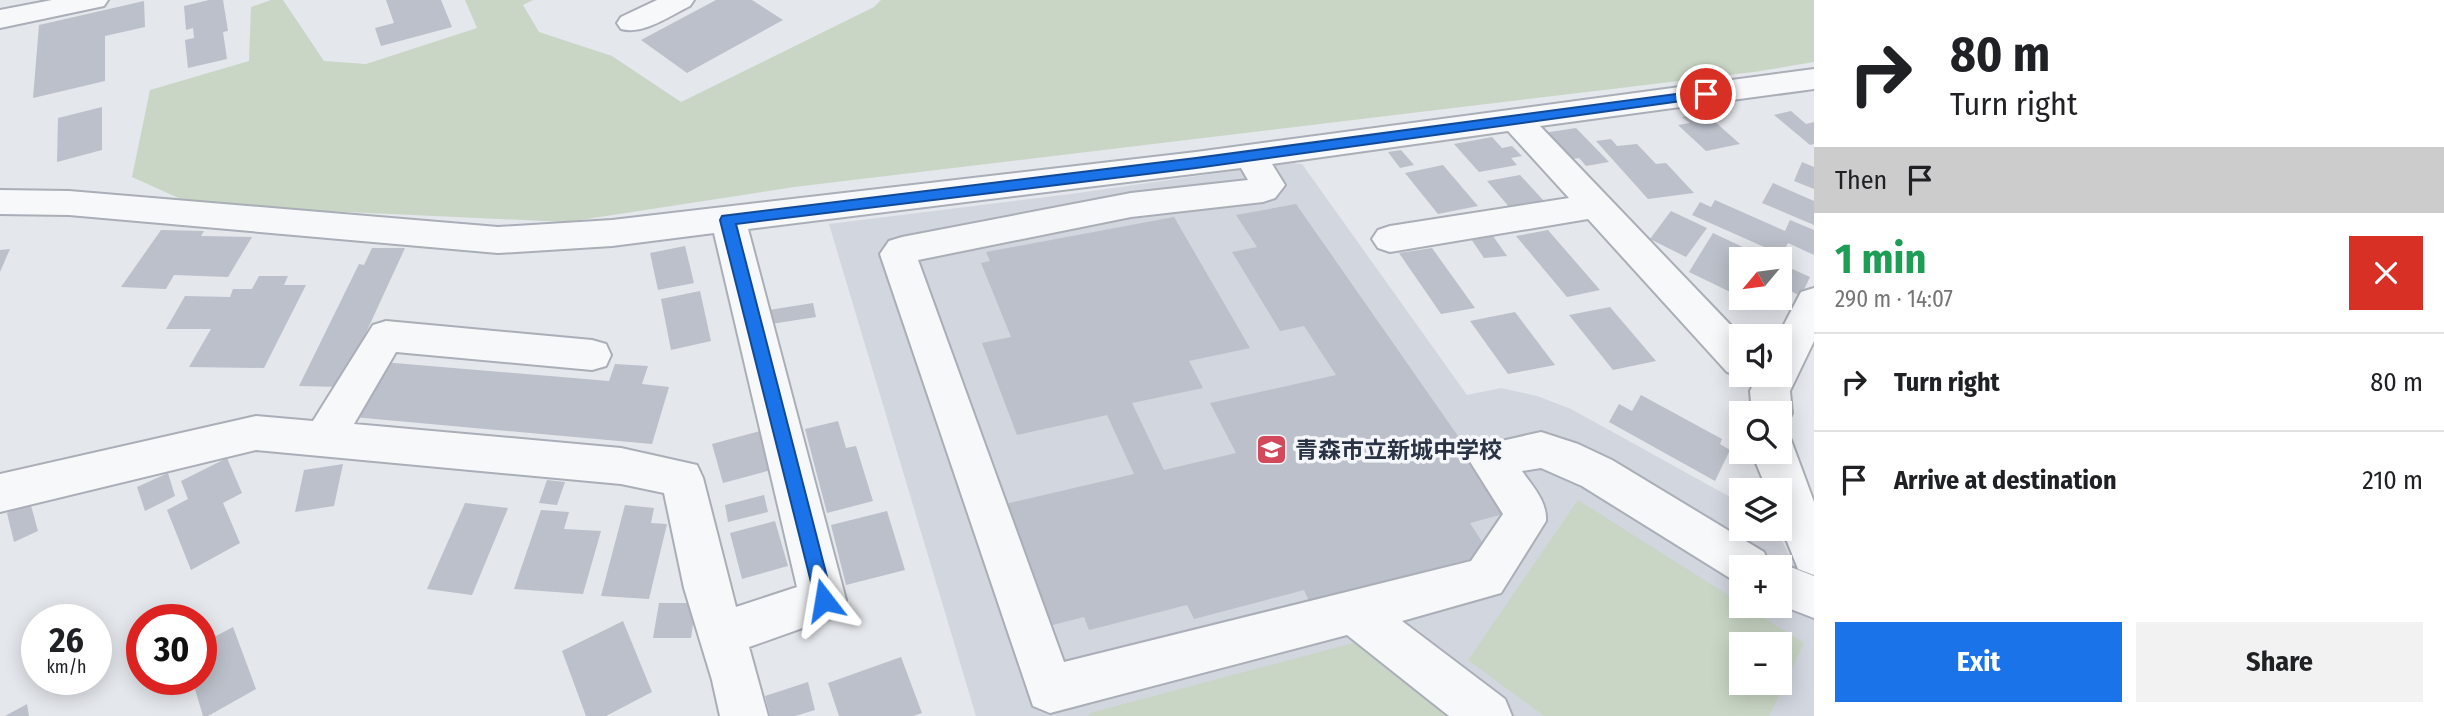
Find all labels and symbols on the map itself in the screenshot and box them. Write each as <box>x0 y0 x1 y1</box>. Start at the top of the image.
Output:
pin <box>1676 64 1736 124</box>
north arrow <box>1729 247 1792 310</box>
school or university icon: 青森市立新城中学校 <box>1255 433 1289 467</box>
place label: 青森市立新城中学校 <box>1295 436 1502 464</box>
position arrow <box>787 563 861 637</box>
speed limit sign: 30 <box>126 604 217 695</box>

